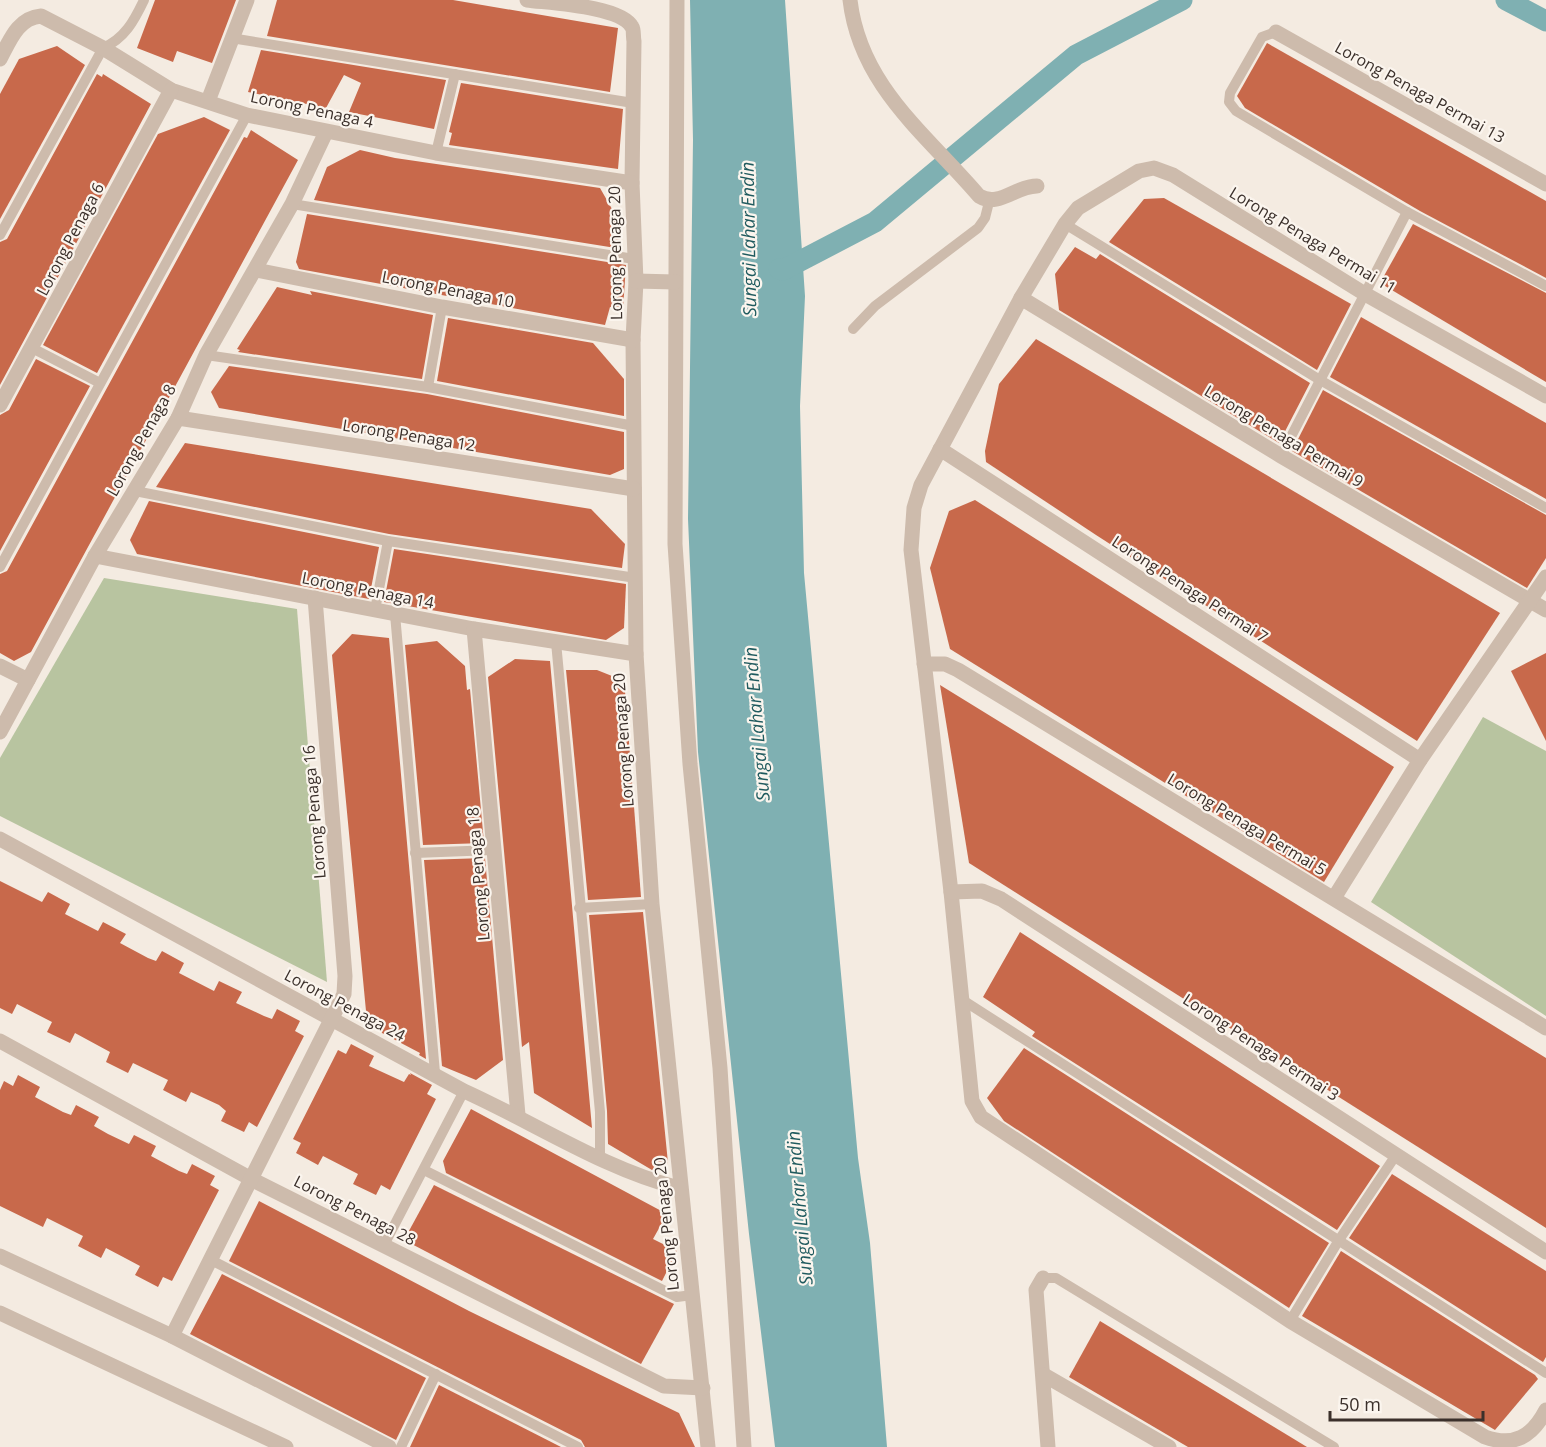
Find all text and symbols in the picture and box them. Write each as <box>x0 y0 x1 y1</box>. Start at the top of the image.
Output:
street label: Lorong Penaga Permai 13 <box>1331 36 1509 148</box>
street label: Lorong Penaga 4 <box>249 85 375 133</box>
water label: Sungai Lahar Endin <box>735 161 761 317</box>
street label: Lorong Penaga 6 <box>31 179 109 299</box>
street label: Lorong Penaga Permai 11 <box>1225 181 1401 299</box>
street label: Lorong Penaga 20 <box>603 186 627 320</box>
street label: Lorong Penaga 10 <box>380 265 516 313</box>
street label: Lorong Penaga 8 <box>101 380 181 500</box>
street label: Lorong Penaga Permai 9 <box>1200 380 1368 492</box>
street label: Lorong Penaga 12 <box>341 414 477 456</box>
street label: Lorong Penaga Permai 7 <box>1108 530 1272 648</box>
street label: Lorong Penaga 14 <box>300 566 436 614</box>
water label: Sungai Lahar Endin <box>737 646 775 802</box>
street label: Lorong Penaga 20 <box>607 672 639 808</box>
street label: Lorong Penaga 16 <box>297 744 331 880</box>
street label: Lorong Penaga Permai 5 <box>1163 768 1331 880</box>
street label: Lorong Penaga 18 <box>461 806 495 942</box>
street label: Lorong Penaga 24 <box>281 964 409 1046</box>
street label: Lorong Penaga Permai 3 <box>1179 988 1343 1106</box>
water label: Sungai Lahar Endin <box>780 1130 818 1286</box>
street label: Lorong Penaga 20 <box>648 1156 684 1292</box>
street label: Lorong Penaga 28 <box>290 1170 420 1250</box>
scale bar <box>1330 1384 1483 1422</box>
text: 50 m <box>1339 1392 1381 1416</box>

